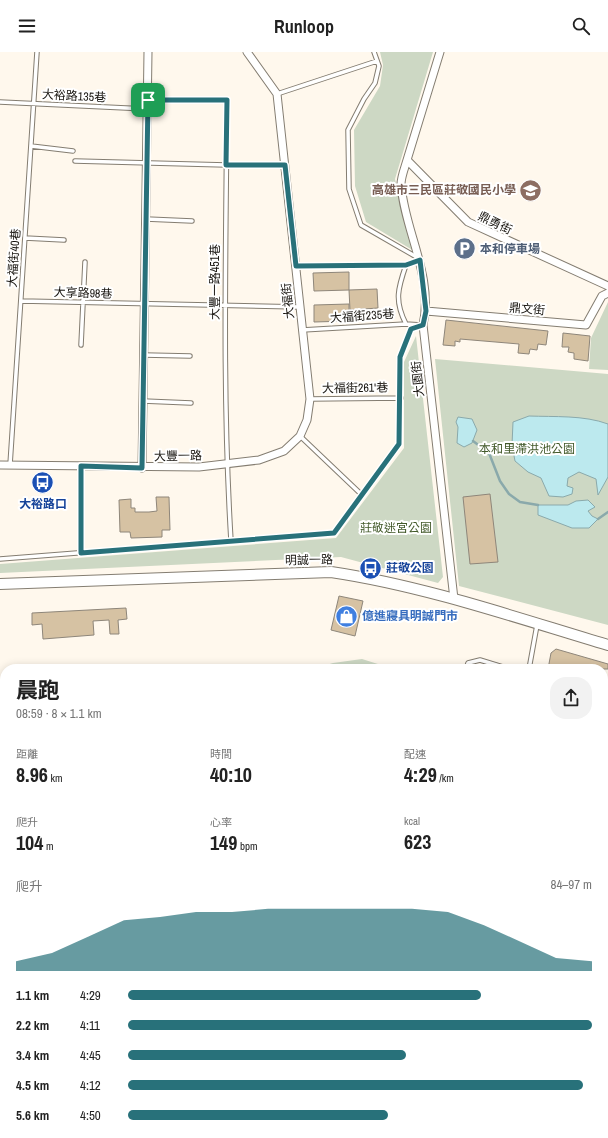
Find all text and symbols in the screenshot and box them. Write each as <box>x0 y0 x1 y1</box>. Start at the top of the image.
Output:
text: Runloop <box>274 14 334 39</box>
icon: menu <box>16 15 38 37</box>
icon: search <box>570 15 592 37</box>
pin <box>131 83 165 117</box>
street label: 大裕路135巷 <box>41 86 107 106</box>
icon: arrive <box>137 89 159 111</box>
school or university icon: 高雄市三民區莊敬國民小學 <box>518 177 544 203</box>
place label: 高雄市三民區莊敬國民小學 <box>372 182 516 198</box>
street label: 鼎勇街 <box>475 208 515 238</box>
street label: 大福街40巷 <box>4 228 24 288</box>
parking icon: 本和停車場 <box>451 236 477 262</box>
place label: 本和停車場 <box>480 241 540 257</box>
street label: 大豐一路451巷 <box>207 244 223 320</box>
street label: 大福街 <box>278 282 298 320</box>
street label: 大享路98巷 <box>53 284 113 302</box>
street label: 鼎文街 <box>508 299 546 319</box>
street label: 大福街235巷 <box>329 306 395 326</box>
street label: 大園街 <box>408 360 428 398</box>
street label: 大福街261'巷 <box>322 379 388 397</box>
park label: 本和里滯洪池公園 <box>479 441 575 457</box>
street label: 大豐一路 <box>154 448 202 464</box>
bus stop icon: 大裕路口 <box>30 470 56 496</box>
place label: 大裕路口 <box>19 496 67 512</box>
park label: 莊敬迷宮公園 <box>360 520 432 536</box>
street label: 明誠一路 <box>285 552 333 568</box>
bus stop icon: 莊敬公園 <box>358 555 384 581</box>
place label: 莊敬公園 <box>386 560 434 576</box>
shop icon: 億進寢具明誠門市 <box>334 603 360 629</box>
place label: 億進寢具明誠門市 <box>362 608 458 624</box>
text: 晨跑 <box>16 675 60 705</box>
button: share <box>550 677 592 719</box>
text: 08:59 · 8 × 1.1 km <box>16 705 102 722</box>
text: 距離 <box>16 747 38 761</box>
text: 時間 <box>210 747 232 761</box>
text: 配速 <box>404 747 426 761</box>
text: 8.96 <box>16 761 48 788</box>
text: 40:10 <box>210 761 252 788</box>
text: 4:29 <box>404 761 437 788</box>
text: km <box>48 771 62 785</box>
text: /km <box>437 771 454 785</box>
text: kcal <box>404 814 420 828</box>
text: 爬升 <box>16 815 38 829</box>
text: 心率 <box>210 815 232 829</box>
text: 623 <box>404 828 431 855</box>
text: 104 <box>16 829 43 856</box>
text: 149 <box>210 829 237 856</box>
text: m <box>43 839 53 853</box>
text: bpm <box>237 839 257 853</box>
text: 84–97 m <box>551 876 592 893</box>
text: 爬升 <box>16 878 42 895</box>
text: 1.1 km <box>16 987 49 1004</box>
text: 4:29 <box>80 987 101 1004</box>
text: 2.2 km <box>16 1017 49 1034</box>
text: 4:11 <box>80 1017 100 1034</box>
text: 3.4 km <box>16 1047 49 1064</box>
text: 4:45 <box>80 1047 101 1064</box>
text: 4.5 km <box>16 1077 49 1094</box>
text: 4:12 <box>80 1077 101 1094</box>
text: 5.6 km <box>16 1107 49 1124</box>
text: 4:50 <box>80 1107 101 1124</box>

